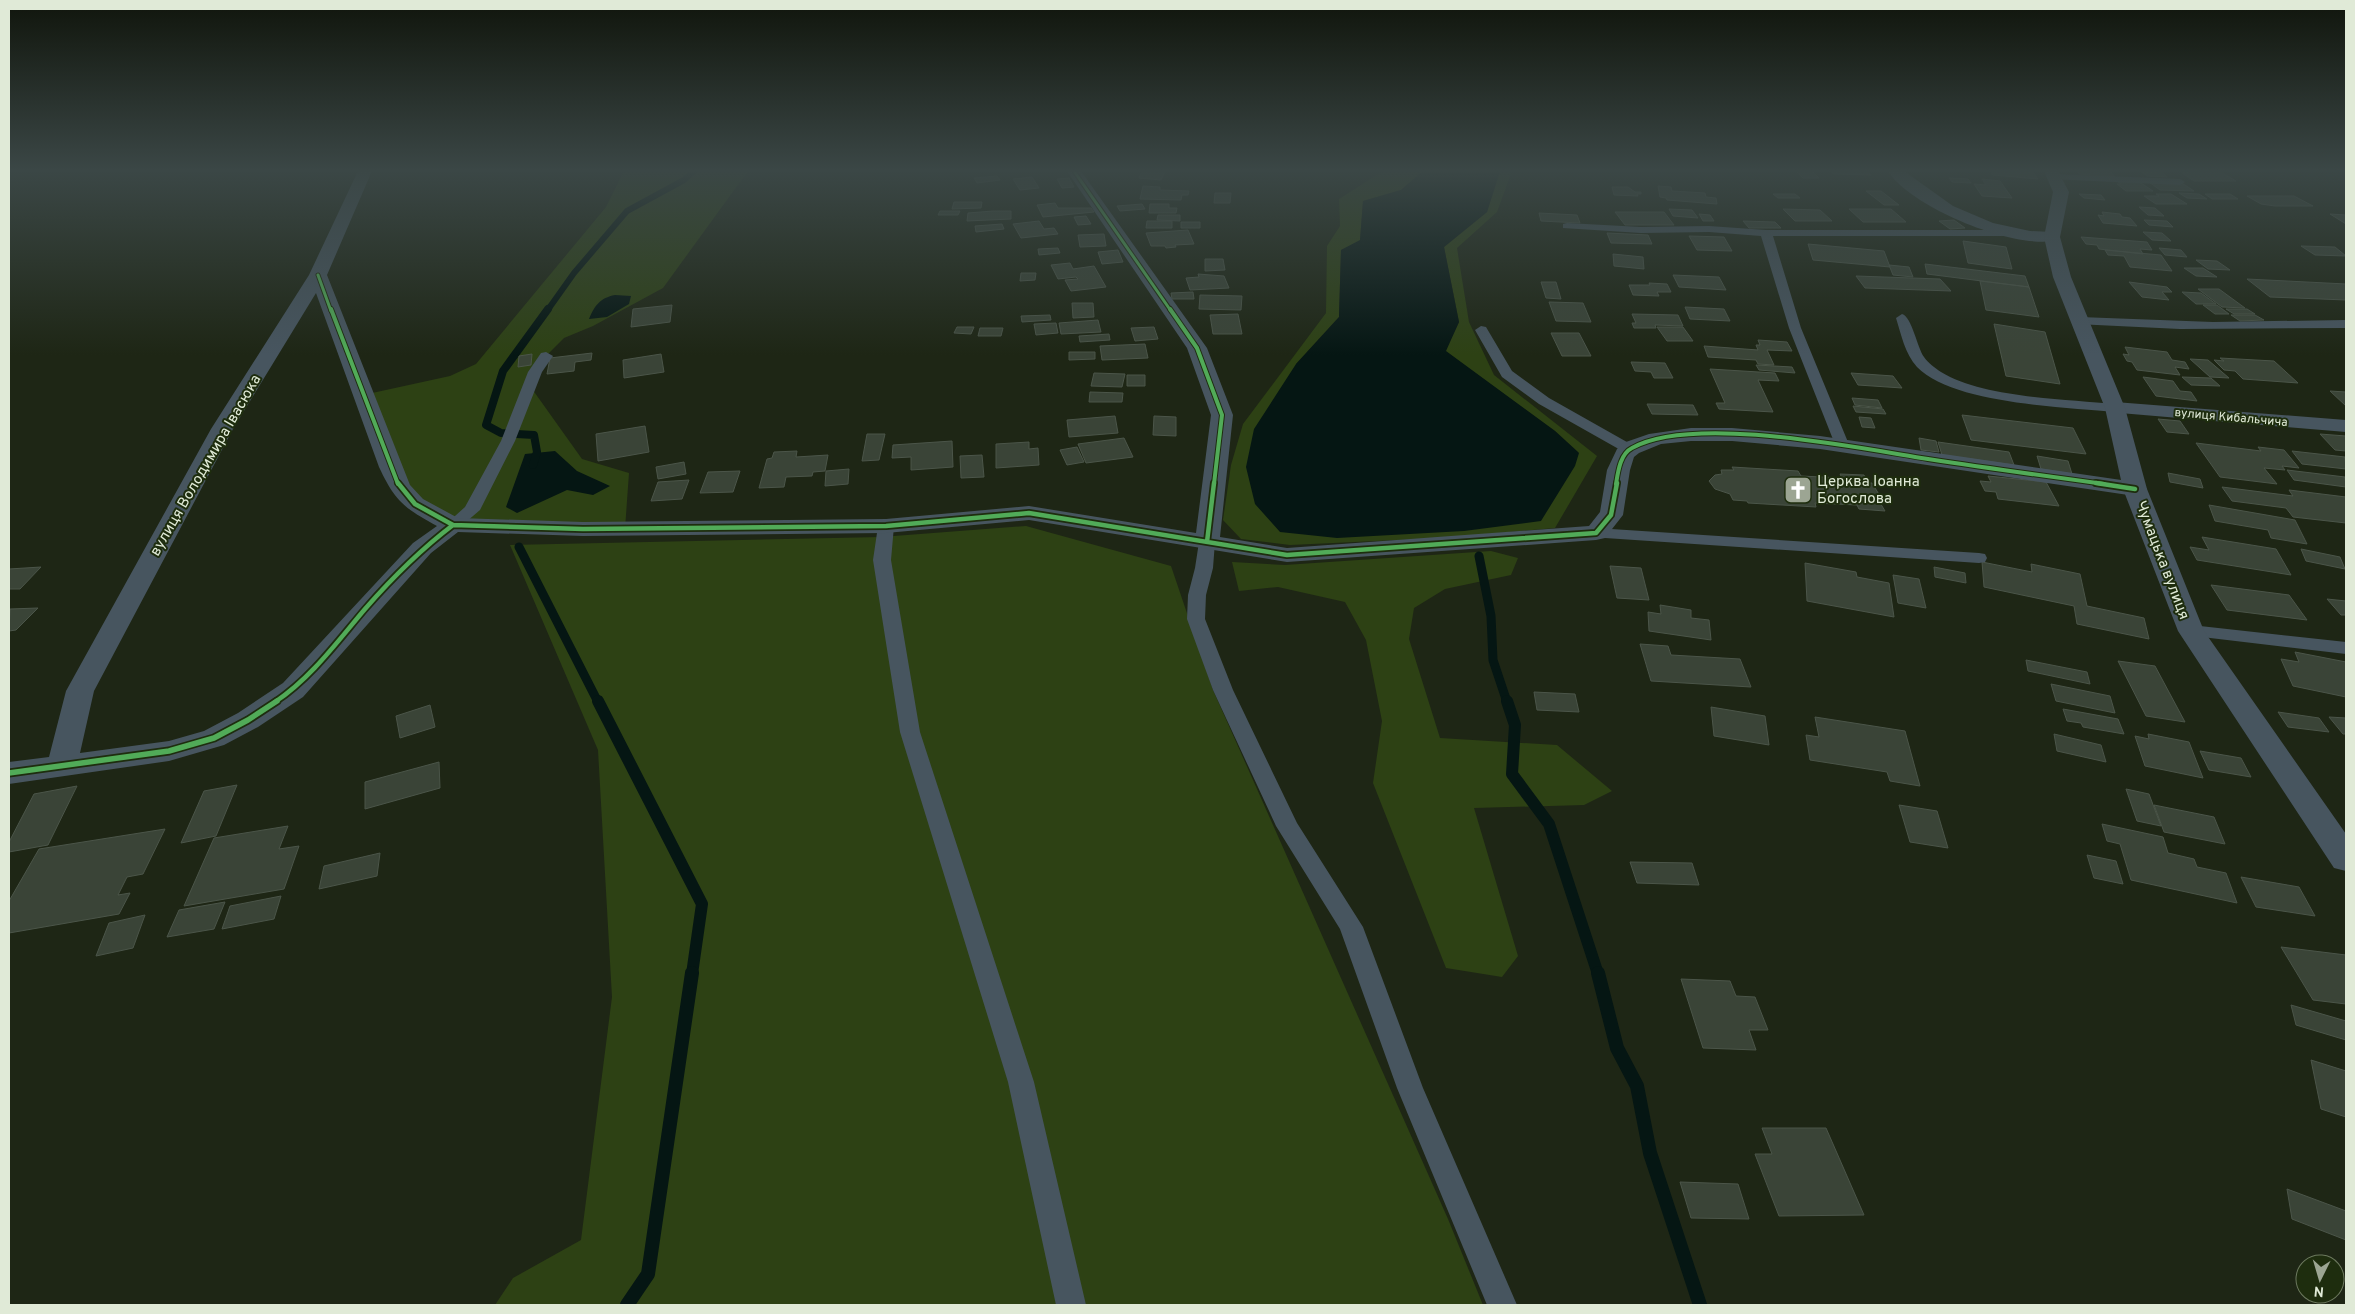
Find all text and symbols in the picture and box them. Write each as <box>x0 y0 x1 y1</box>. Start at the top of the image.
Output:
street label: вулиця Володимира Івасюка <box>146 372 266 560</box>
street label: вулиця Кибальчича <box>2174 405 2288 431</box>
place label: Церква Іоанна Богослова <box>1817 473 1920 509</box>
church icon: Церква Іоанна Богослова <box>1783 475 1813 505</box>
street label: Чумацька вулиця <box>2130 499 2193 622</box>
north arrow <box>2295 1254 2345 1304</box>
text: N <box>2313 1282 2325 1299</box>

